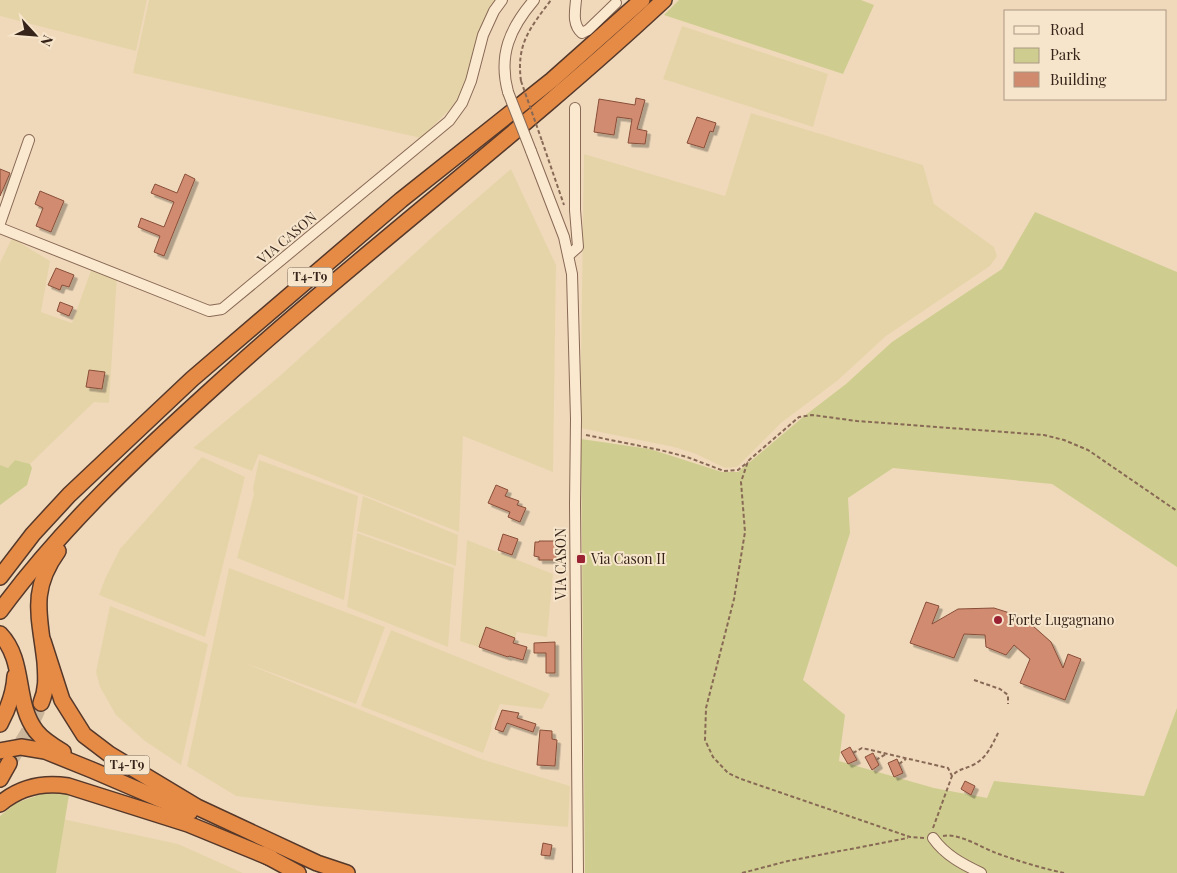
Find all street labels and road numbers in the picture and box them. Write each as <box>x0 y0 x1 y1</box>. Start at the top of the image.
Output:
street label: VIA CASON <box>252 207 320 269</box>
road number: T4-T9 <box>288 268 332 286</box>
street label: VIA CASON <box>551 528 570 601</box>
road number: T4-T9 <box>104 756 150 774</box>

